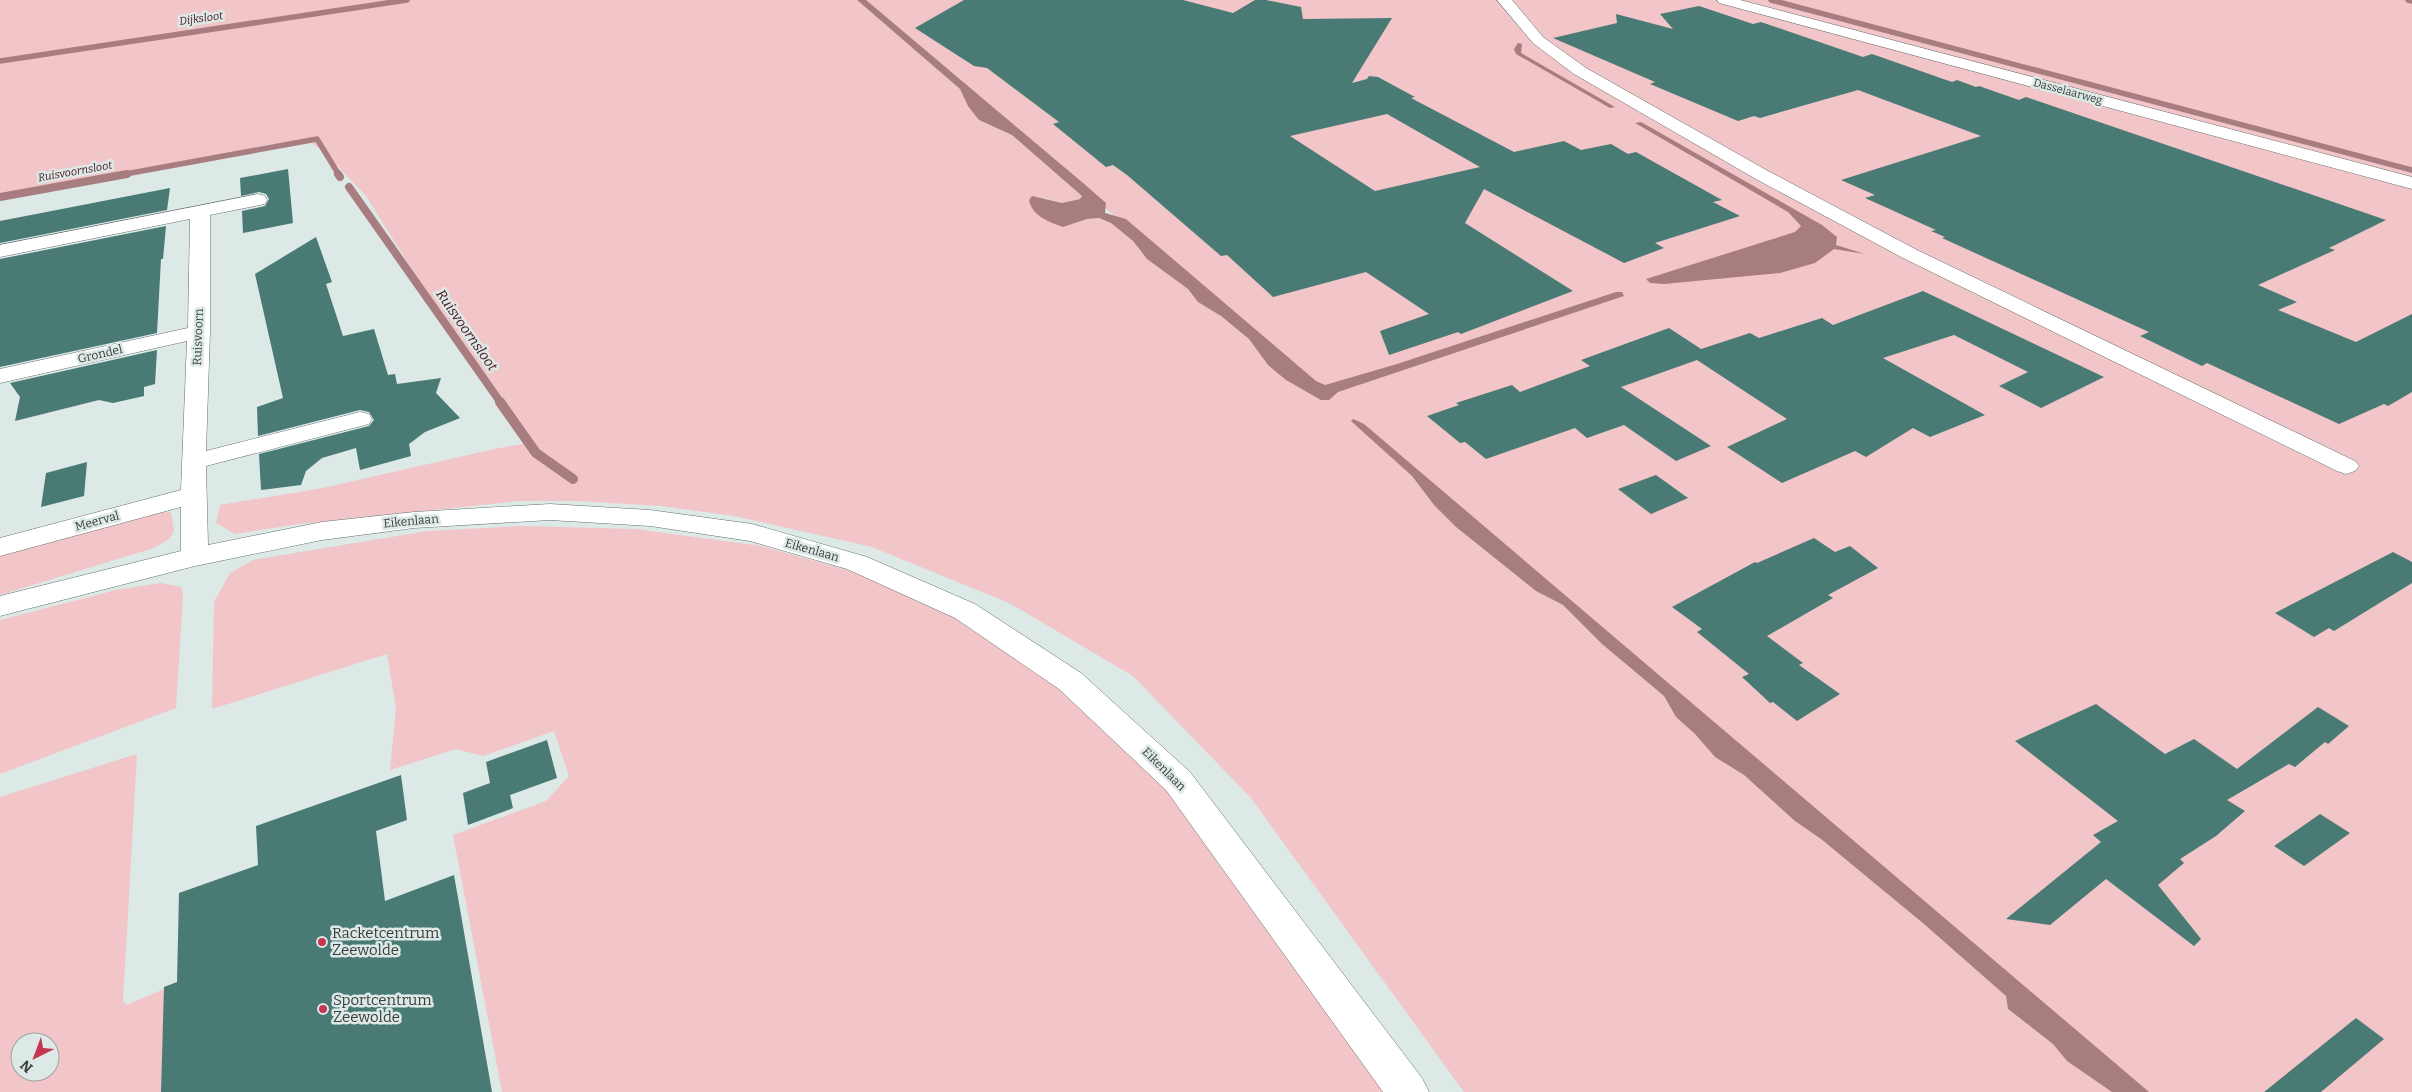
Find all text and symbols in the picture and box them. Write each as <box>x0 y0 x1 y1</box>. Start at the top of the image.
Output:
water label: Dijksloot <box>178 9 224 28</box>
street label: Dasselaarweg <box>2032 76 2104 107</box>
water label: Ruisvoornsloot <box>37 159 113 184</box>
water label: Ruisvoornsloot <box>432 286 501 375</box>
street label: Ruisvoorn <box>190 308 206 366</box>
street label: Grondel <box>76 342 124 366</box>
street label: Meerval <box>73 508 121 534</box>
street label: Eikenlaan <box>383 512 440 530</box>
street label: Eikenlaan <box>783 536 841 564</box>
street label: Eikenlaan <box>1139 744 1189 794</box>
place label: Racketcentrum Zeewolde <box>332 924 440 959</box>
marker: Racketcentrum Zeewolde <box>316 936 328 948</box>
place label: Sportcentrum Zeewolde <box>333 991 432 1026</box>
marker: Sportcentrum Zeewolde <box>317 1003 329 1015</box>
north arrow <box>10 1032 60 1082</box>
text: N <box>17 1056 36 1076</box>

